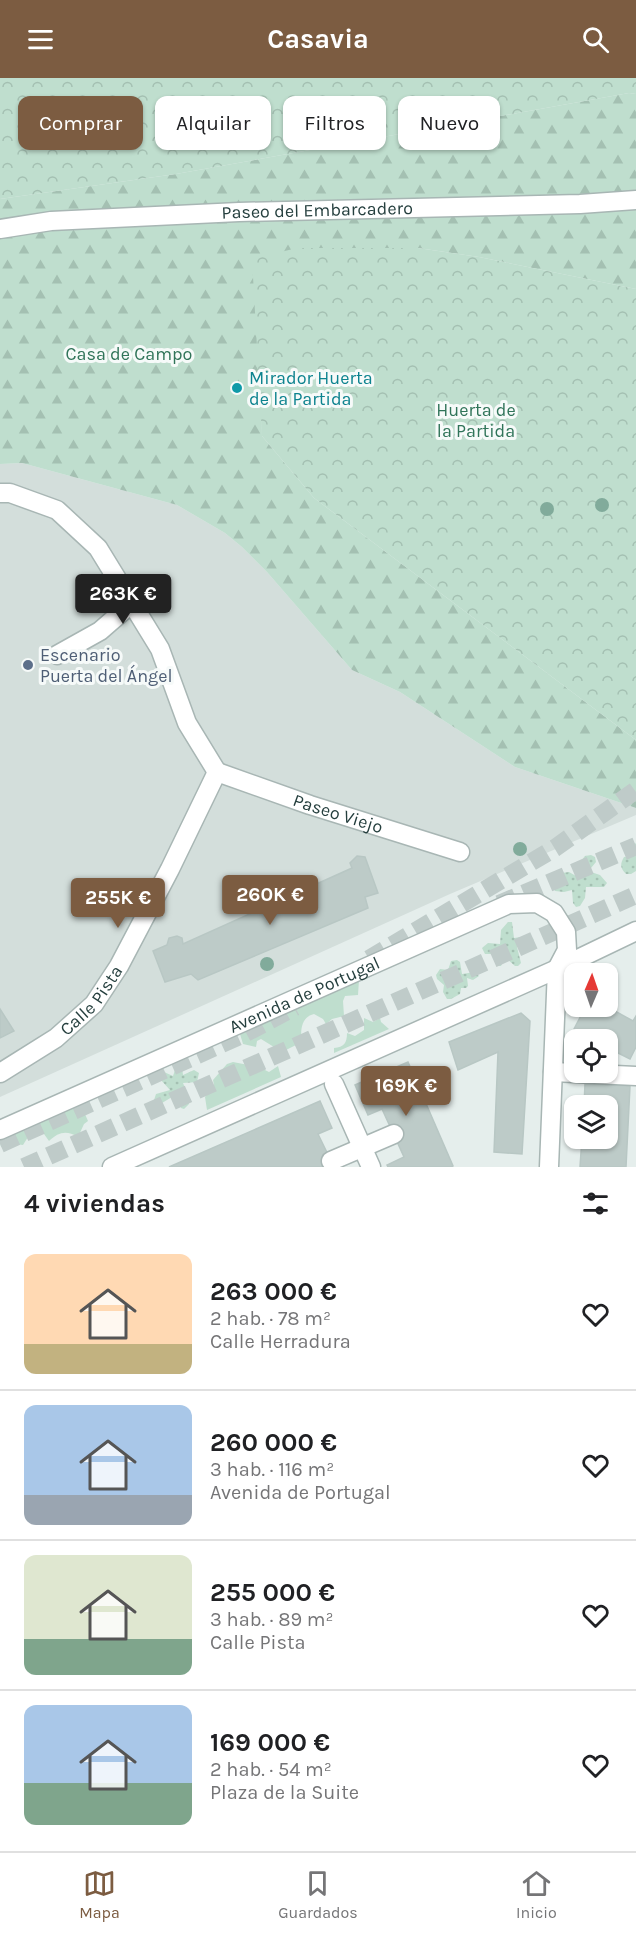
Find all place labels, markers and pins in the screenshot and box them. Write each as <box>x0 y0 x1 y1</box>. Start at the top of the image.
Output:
place label: Mirador Huerta de la Partida <box>249 367 373 410</box>
marker: Mirador Huerta de la Partida <box>230 381 244 395</box>
pin: 263K € <box>74 574 172 625</box>
place label: Escenario Puerta del Ángel <box>40 644 172 687</box>
marker: Escenario Puerta del Ángel <box>21 658 35 672</box>
pin: 260K € <box>221 875 319 926</box>
pin: 255K € <box>69 878 167 929</box>
pin: 169K € <box>357 1066 455 1117</box>

